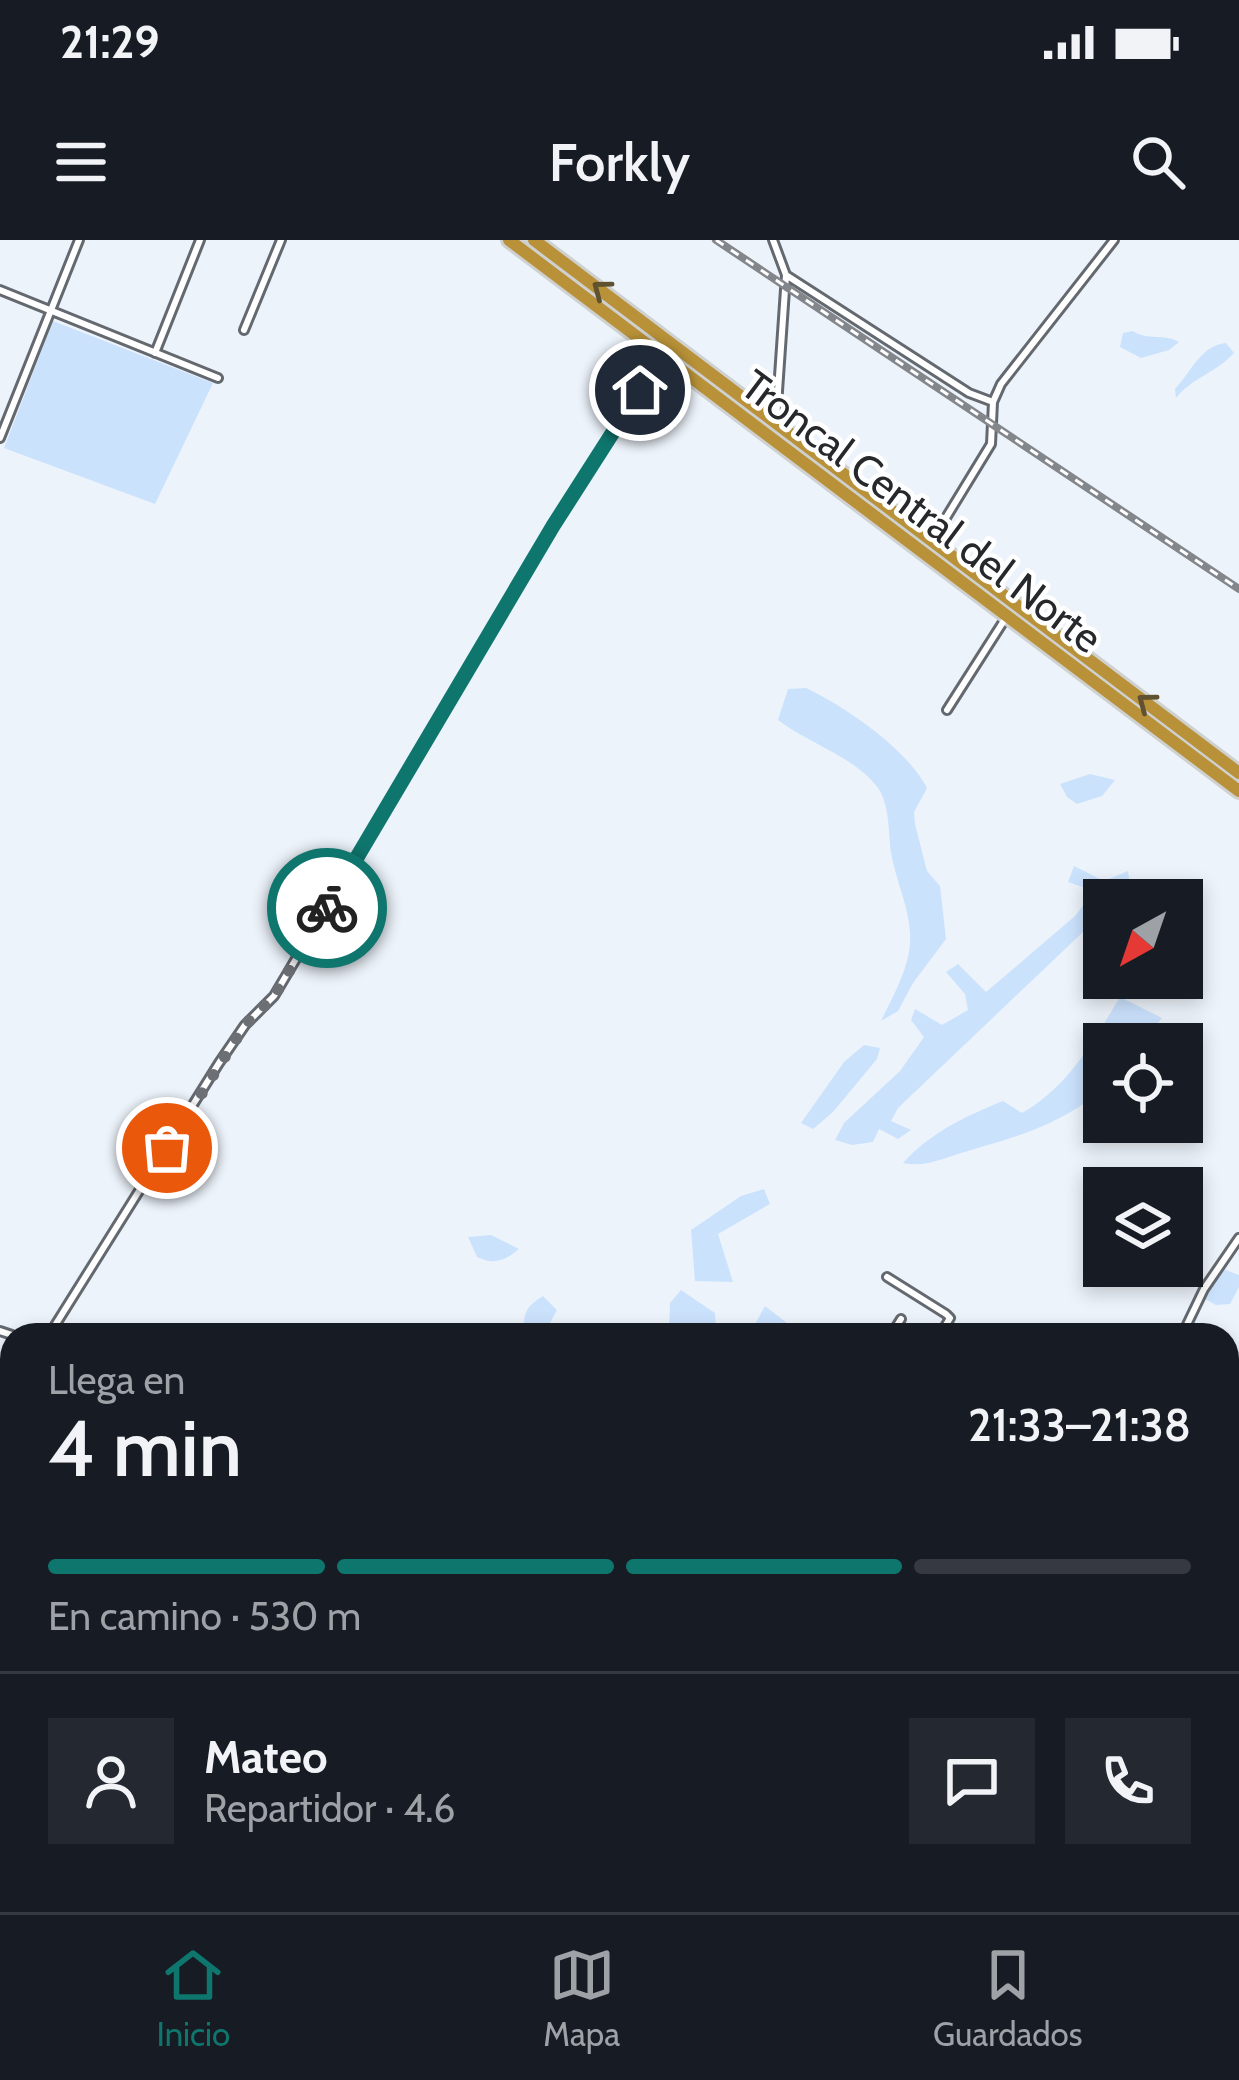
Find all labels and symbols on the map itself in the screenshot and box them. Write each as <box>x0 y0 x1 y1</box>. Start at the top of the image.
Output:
one-way arrow <box>592 282 614 304</box>
pin <box>589 339 691 441</box>
street label: Troncal Central del Norte <box>731 358 1113 664</box>
one-way arrow <box>1138 694 1160 716</box>
courier <box>267 848 387 968</box>
north arrow <box>1083 879 1203 999</box>
pin <box>116 1097 218 1199</box>

